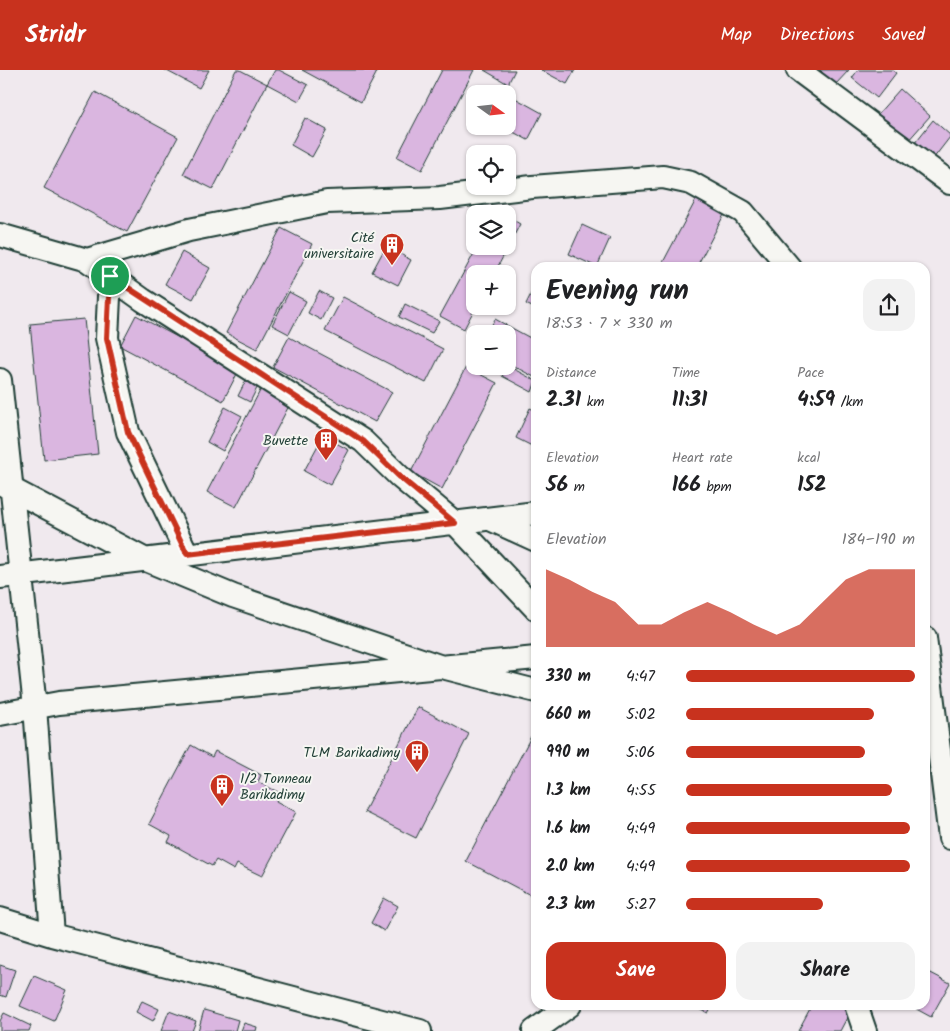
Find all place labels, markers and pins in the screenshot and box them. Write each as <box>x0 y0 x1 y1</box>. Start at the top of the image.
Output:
place label: Cité universitaire <box>304 227 375 265</box>
building icon: Cité universitaire <box>379 232 405 266</box>
pin <box>89 255 131 297</box>
building icon: Buvette <box>313 427 339 461</box>
place label: Buvette <box>263 430 309 452</box>
building icon: TLM Barikadimy <box>404 739 430 773</box>
place label: TLM Barikadimy <box>304 742 400 764</box>
place label: 1/2 Tonneau Barikadimy <box>240 768 312 806</box>
building icon: 1/2 Tonneau Barikadimy <box>209 773 235 807</box>

